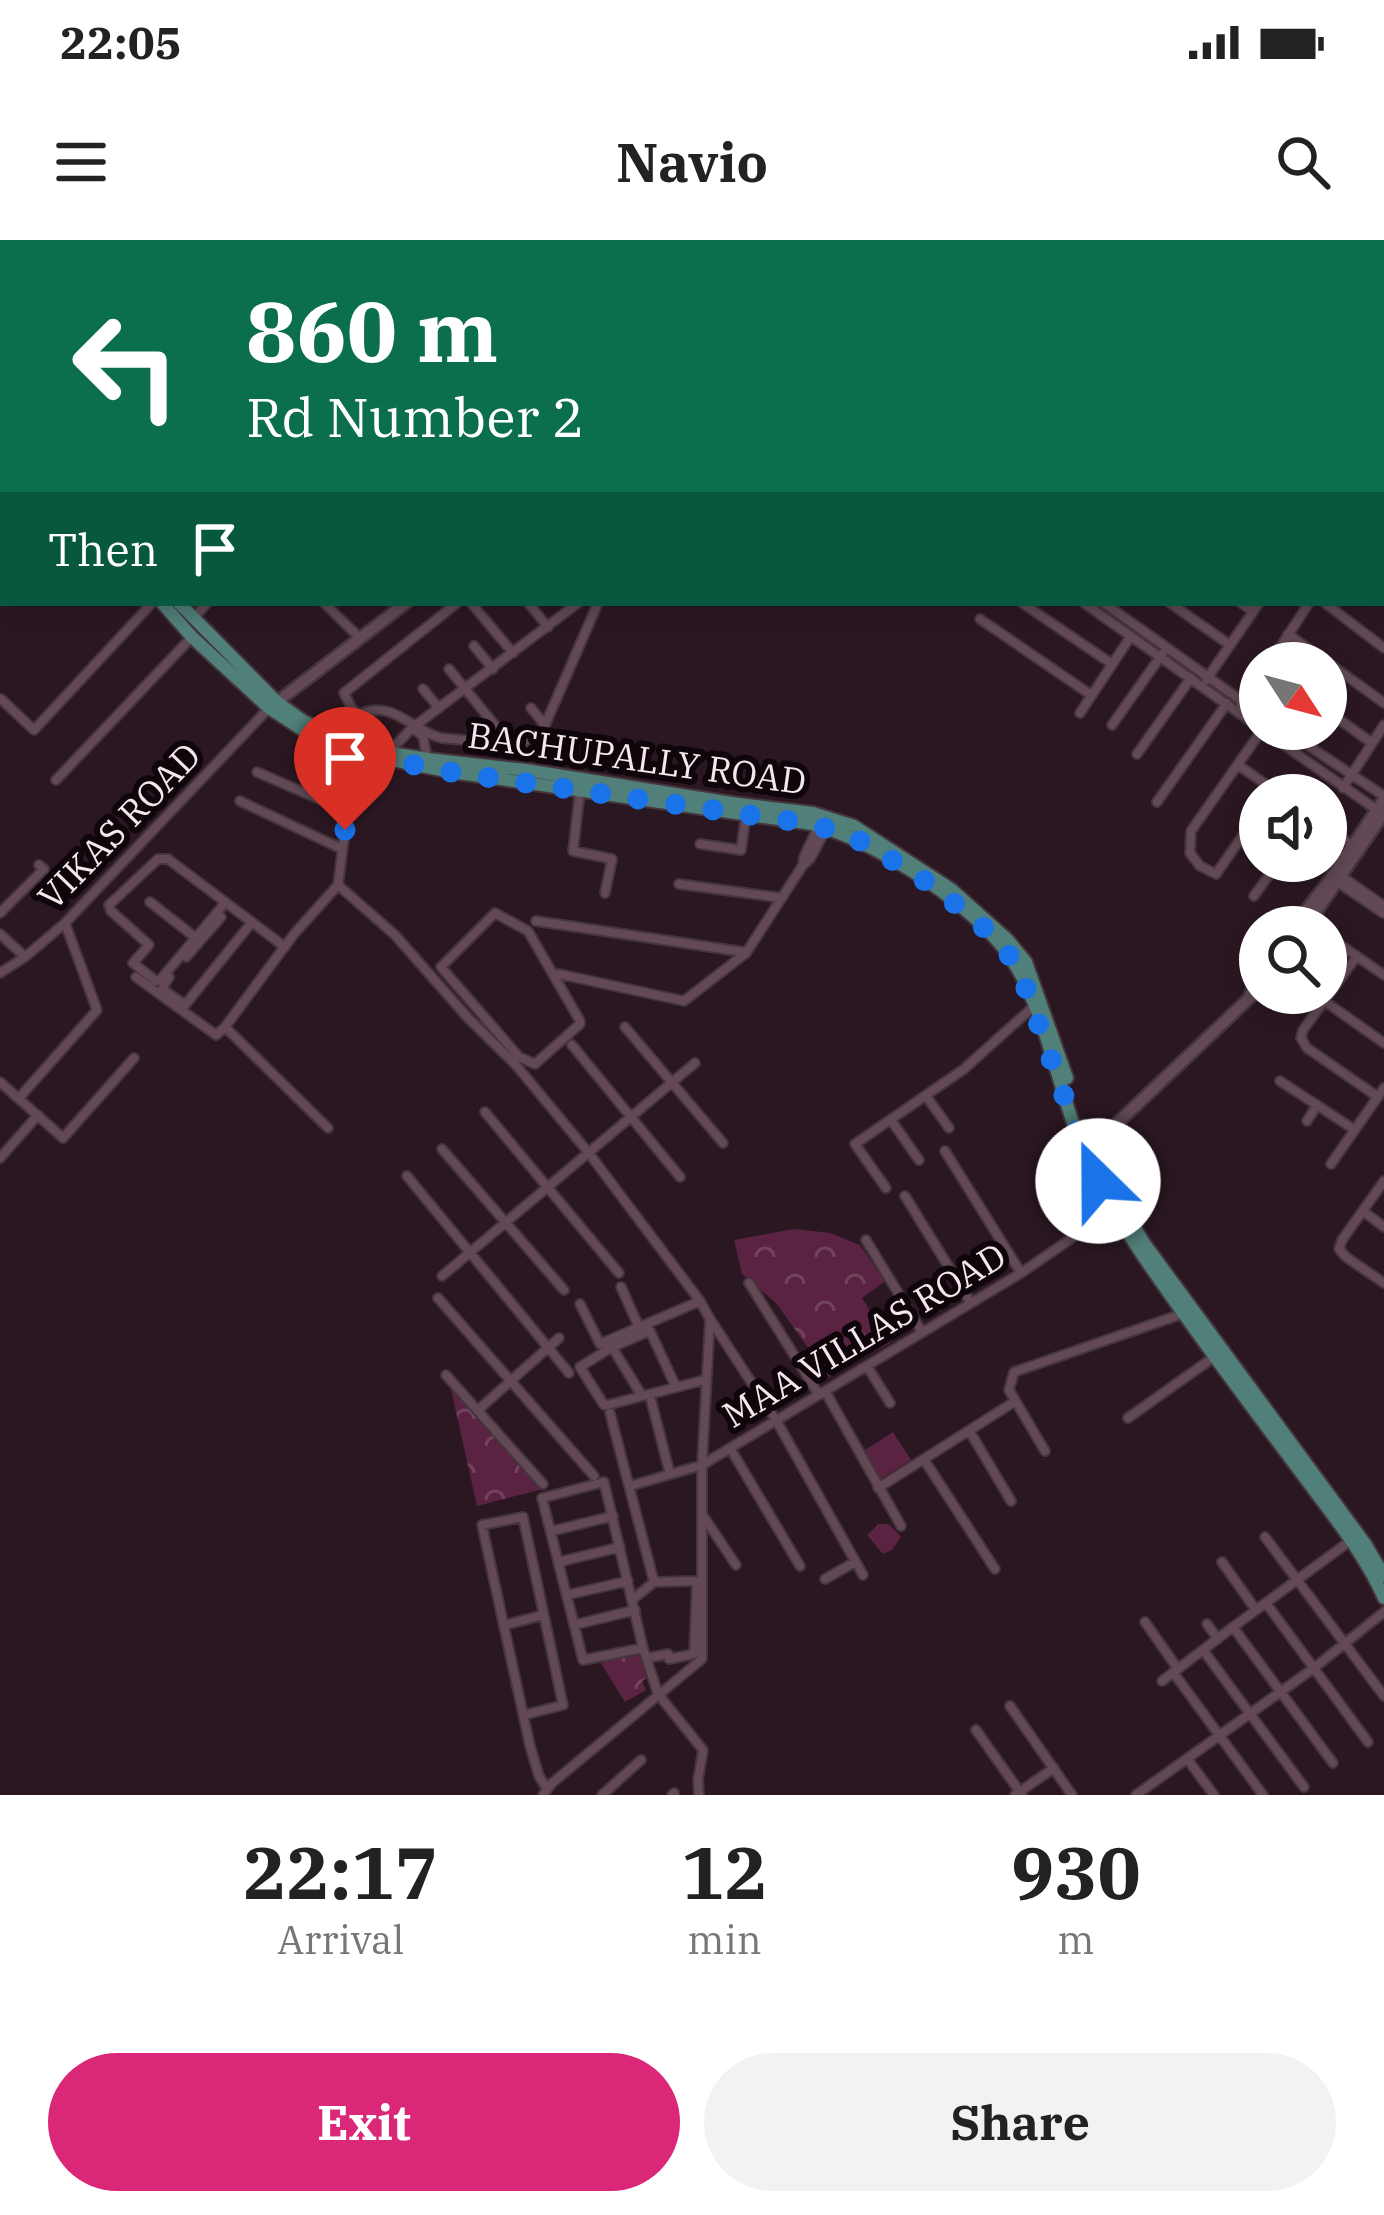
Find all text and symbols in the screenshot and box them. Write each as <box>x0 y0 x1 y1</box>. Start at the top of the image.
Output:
text: 22:05 <box>60 13 182 71</box>
text: Navio <box>616 127 768 197</box>
icon: menu <box>48 129 114 195</box>
icon: search <box>1270 129 1336 195</box>
text: 860 m <box>246 276 498 385</box>
icon: left <box>48 288 204 444</box>
text: Rd Number 2 <box>246 382 584 452</box>
icon: arrive <box>182 516 248 582</box>
text: Then <box>48 520 158 578</box>
north arrow <box>1239 642 1347 750</box>
map controls <box>1239 642 1347 1014</box>
pin <box>294 707 396 830</box>
street label: BACHUPALLY ROAD <box>465 711 809 805</box>
icon: arrive <box>312 725 378 791</box>
street label: VIKAS ROAD <box>27 732 210 919</box>
button: sound <box>1239 774 1347 882</box>
button: search <box>1239 906 1347 1014</box>
position arrow <box>1035 1118 1161 1244</box>
street label: MAA VILLAS ROAD <box>714 1231 1014 1438</box>
text: 22:17 <box>243 1825 438 1919</box>
text: 12 <box>681 1825 768 1919</box>
text: 930 <box>1011 1825 1141 1919</box>
text: Arrival <box>277 1914 404 1965</box>
text: min <box>687 1914 762 1965</box>
text: m <box>1057 1914 1094 1965</box>
button: Exit <box>48 2053 680 2191</box>
button: Share <box>704 2053 1336 2191</box>

